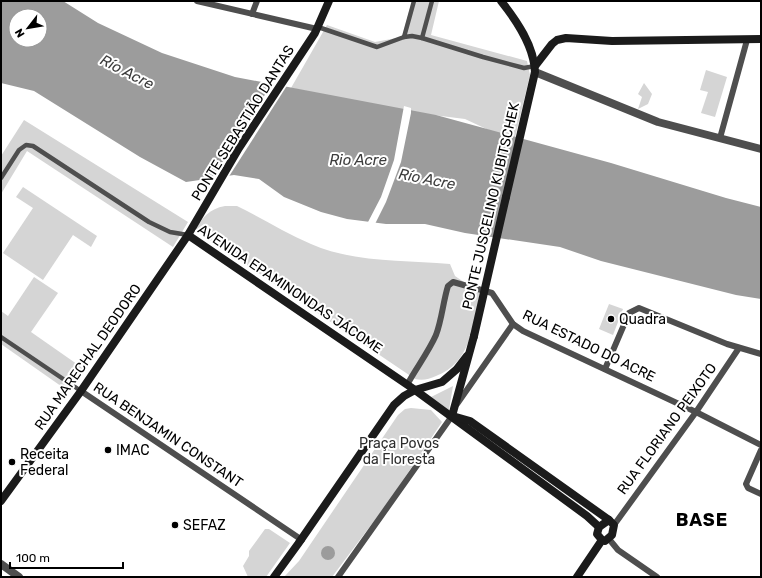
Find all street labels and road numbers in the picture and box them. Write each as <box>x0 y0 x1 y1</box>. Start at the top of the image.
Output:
street label: PONTE SEBASTIÃO DANTAS <box>187 41 298 204</box>
street label: PONTE JUSCELINO KUBITSCHEK <box>459 100 523 311</box>
street label: AVENIDA EPAMINONDAS JÁCOME <box>194 220 386 357</box>
street label: RUA MARECHAL DEODORO <box>31 281 145 433</box>
street label: RUA ESTADO DO ACRE <box>520 306 658 386</box>
street label: RUA FLORIANO PEIXOTO <box>614 360 720 498</box>
street label: RUA BENJAMIN CONSTANT <box>90 379 246 491</box>

